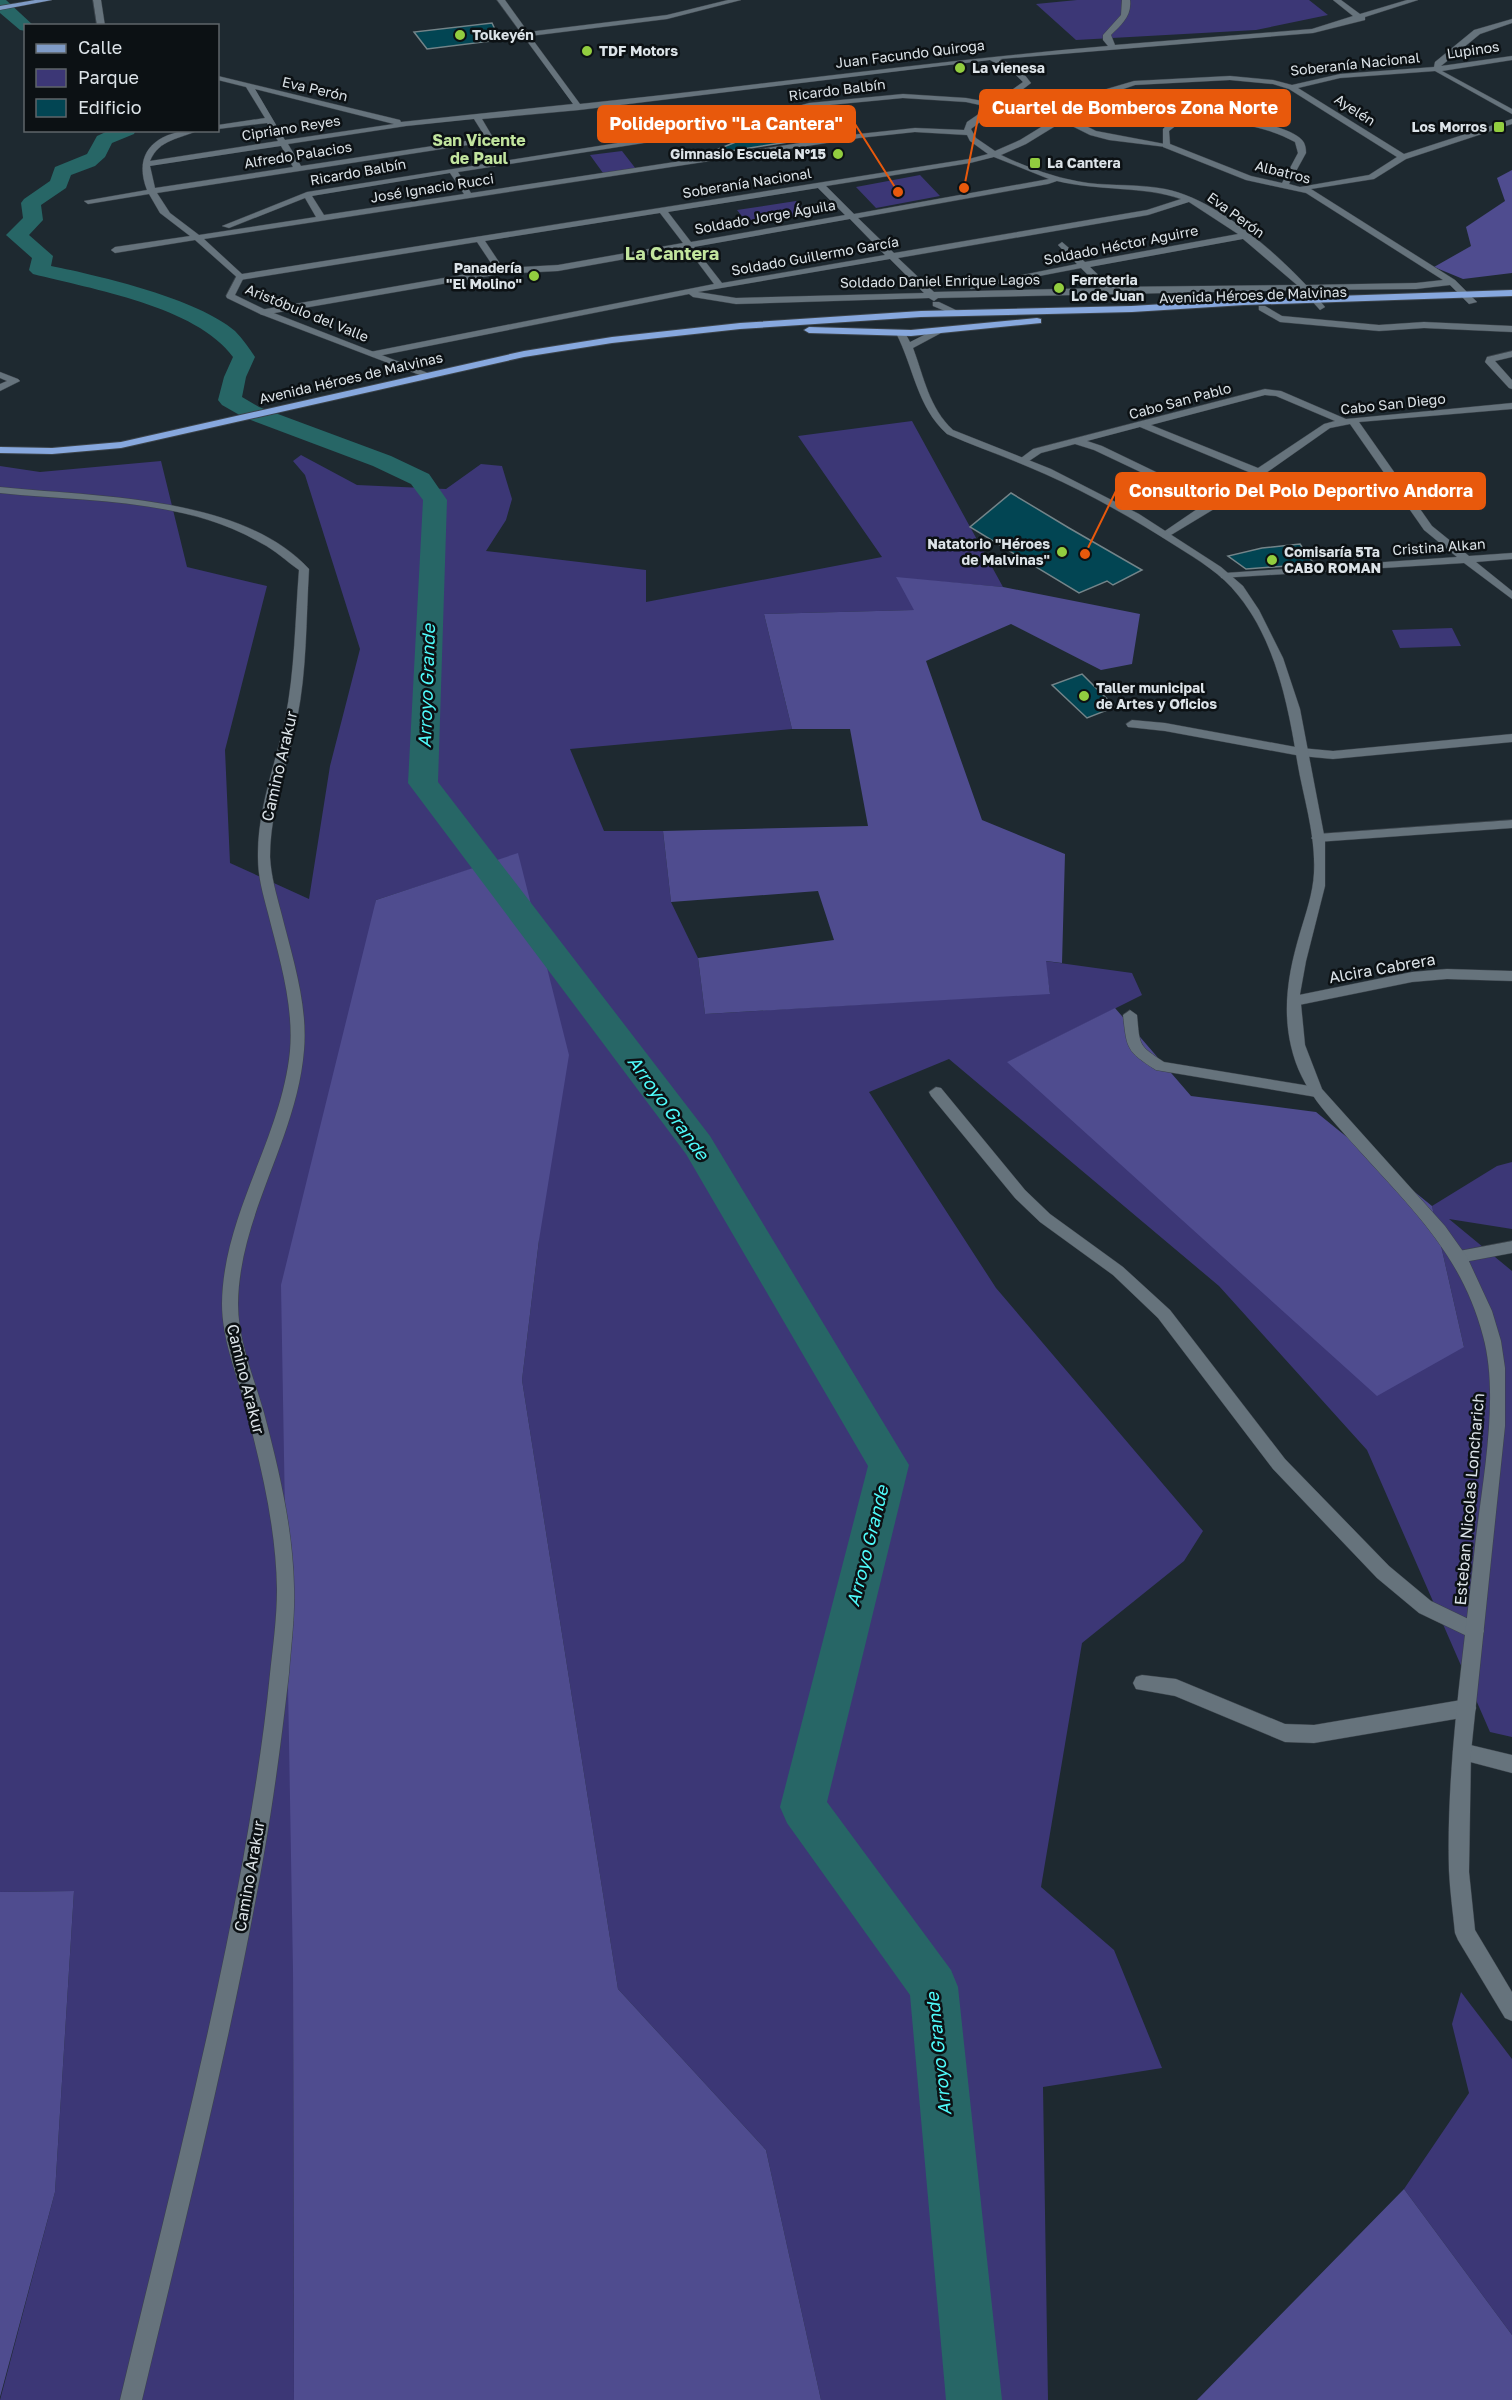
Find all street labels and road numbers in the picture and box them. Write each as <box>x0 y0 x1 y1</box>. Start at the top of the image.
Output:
street label: Juan Facundo Quiroga <box>834 36 986 71</box>
street label: Lupinos <box>1446 37 1500 62</box>
street label: Soberanía Nacional <box>1289 48 1421 79</box>
street label: Eva Perón <box>281 73 350 104</box>
street label: Ricardo Balbín <box>788 75 886 104</box>
street label: Ayelén <box>1332 90 1379 129</box>
street label: Cipriano Reyes <box>240 111 342 144</box>
street label: Alfredo Palacios <box>243 138 353 171</box>
street label: Ricardo Balbín <box>308 155 407 188</box>
street label: Albatros <box>1254 156 1313 187</box>
street label: Soberanía Nacional <box>681 164 813 201</box>
street label: José Ignacio Rucci <box>369 169 495 206</box>
street label: Eva Perón <box>1204 188 1268 241</box>
street label: Soldado Jorge Águila <box>693 196 837 237</box>
street label: Soldado Héctor Aguirre <box>1042 221 1200 268</box>
street label: Soldado Guillermo García <box>730 232 900 279</box>
street label: Soldado Daniel Enrique Lagos <box>840 270 1040 291</box>
street label: Aristóbulo del Valle <box>243 280 371 345</box>
street label: Avenida Héroes de Malvinas <box>1159 283 1347 306</box>
street label: Avenida Héroes de Malvinas <box>257 348 444 407</box>
street label: Cabo San Pablo <box>1127 379 1233 422</box>
street label: Cabo San Diego <box>1340 390 1446 417</box>
street label: Cristina Alkan <box>1392 535 1486 558</box>
street label: Camino Arakur <box>257 709 301 823</box>
street label: Alcira Cabrera <box>1327 949 1437 987</box>
street label: Camino Arakur <box>223 1322 269 1436</box>
street label: Esteban Nicolas Loncharich <box>1450 1392 1488 1606</box>
street label: Camino Arakur <box>229 1819 269 1933</box>

